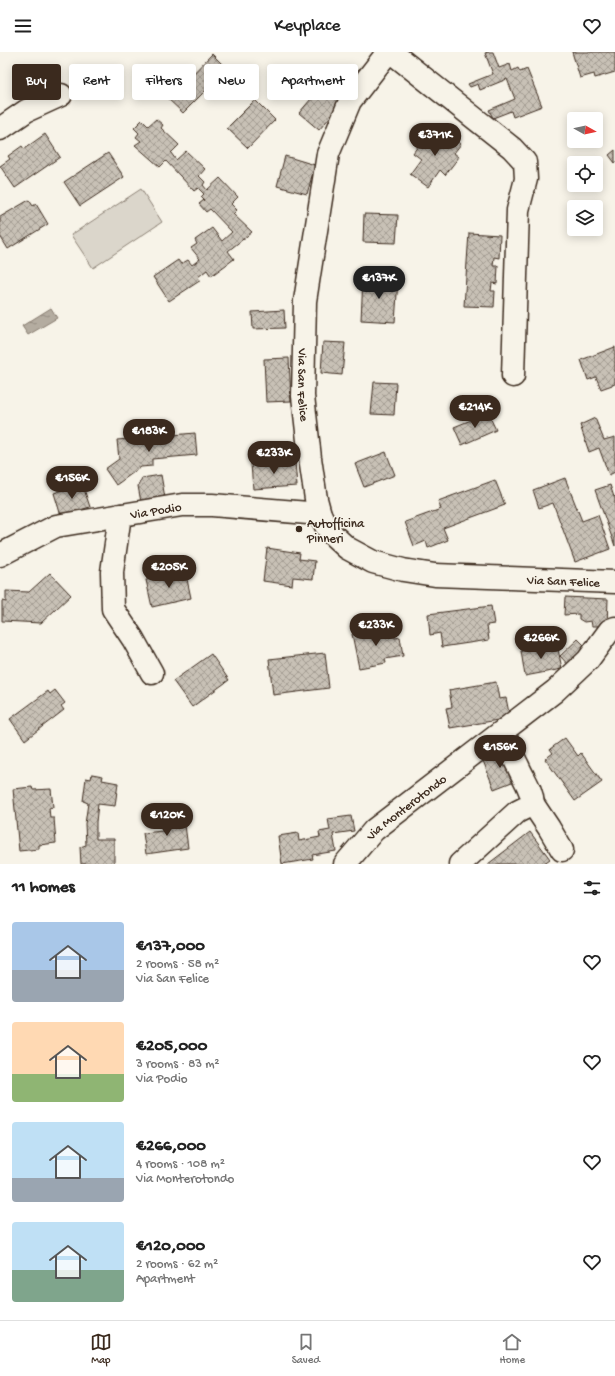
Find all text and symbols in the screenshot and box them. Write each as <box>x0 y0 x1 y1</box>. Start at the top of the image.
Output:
icon: menu <box>12 15 34 37</box>
icon: heart <box>581 15 603 37</box>
text: Keyplace <box>274 16 341 37</box>
chip: Buy <box>12 64 61 100</box>
chip: Rent <box>69 64 124 100</box>
chip: Filters <box>132 64 196 100</box>
chip: New <box>204 64 259 100</box>
chip: Apartment <box>267 64 358 100</box>
north arrow <box>567 112 603 148</box>
map controls <box>567 112 603 236</box>
pin: €371K <box>407 123 463 157</box>
text: €371K <box>418 128 452 143</box>
button: locate <box>567 156 603 192</box>
button: layers <box>567 200 603 236</box>
pin: €137K <box>351 266 407 300</box>
text: €137K <box>362 271 396 286</box>
street label: Via San Felice <box>293 347 311 423</box>
pin: €214K <box>447 395 503 429</box>
text: €214K <box>459 400 491 415</box>
pin: €183K <box>121 419 177 453</box>
text: €183K <box>132 424 166 439</box>
pin: €233K <box>246 441 302 475</box>
text: €233K <box>257 446 291 461</box>
pin: €156K <box>44 466 100 500</box>
text: €156K <box>55 471 89 486</box>
street label: Via Podio <box>128 500 183 524</box>
place label: Autofficina Pinneri <box>306 517 365 547</box>
marker: Autofficina Pinneri <box>294 524 304 534</box>
pin: €205K <box>141 555 197 589</box>
text: €205K <box>151 560 187 575</box>
street label: Via San Felice <box>526 574 600 591</box>
pin: €233K <box>348 613 404 647</box>
text: €233K <box>359 618 393 633</box>
pin: €266K <box>513 626 569 660</box>
text: €266K <box>524 631 558 646</box>
pin: €156K <box>472 735 528 769</box>
text: €156K <box>483 740 517 755</box>
street label: Via Monterotondo <box>363 772 450 845</box>
pin: €120K <box>139 803 195 837</box>
text: €120K <box>150 808 184 823</box>
icon: filters <box>581 877 603 899</box>
text: 11 homes <box>12 878 75 898</box>
text: €137,000 <box>136 937 205 957</box>
icon: home <box>44 938 92 986</box>
icon: heart <box>581 951 603 973</box>
text: 2 rooms · 58 m² <box>136 957 219 972</box>
text: Via San Felice <box>136 972 209 987</box>
text: €205,000 <box>136 1037 207 1057</box>
icon: home <box>44 1038 92 1086</box>
icon: heart <box>581 1051 603 1073</box>
text: 3 rooms · 83 m² <box>136 1057 220 1072</box>
text: Via Podio <box>136 1072 187 1087</box>
text: €266,000 <box>136 1137 206 1157</box>
icon: home <box>44 1138 92 1186</box>
icon: heart <box>581 1151 603 1173</box>
text: 4 rooms · 108 m² <box>136 1157 225 1172</box>
text: Via Monterotondo <box>136 1172 234 1187</box>
text: €120,000 <box>136 1237 205 1257</box>
icon: home <box>44 1238 92 1286</box>
icon: heart <box>581 1251 603 1273</box>
text: 2 rooms · 62 m² <box>136 1257 218 1272</box>
text: Apartment <box>136 1272 195 1287</box>
tab: Map <box>90 1331 112 1367</box>
tab: Saved <box>292 1331 320 1367</box>
tab: Home <box>500 1331 525 1367</box>

